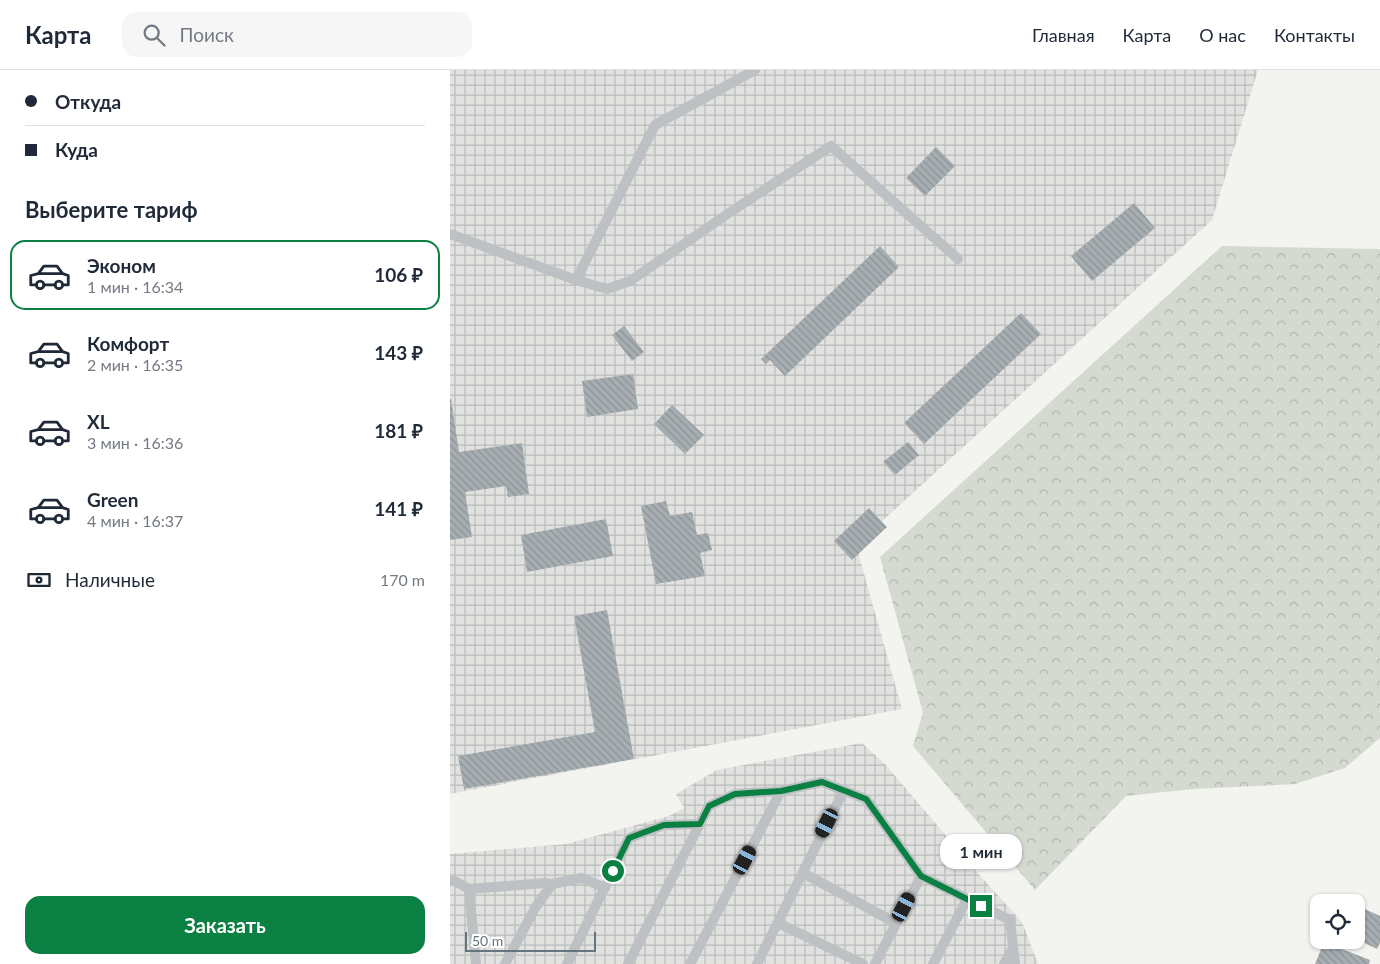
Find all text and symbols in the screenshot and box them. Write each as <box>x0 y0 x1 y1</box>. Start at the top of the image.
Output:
search box <box>122 12 472 57</box>
text: Карта <box>25 20 92 49</box>
icon: search <box>140 21 168 49</box>
text: Поиск <box>180 23 234 46</box>
text: Главная <box>1032 24 1095 46</box>
text: Карта <box>1123 24 1171 46</box>
text: О нас <box>1199 24 1246 46</box>
text: Контакты <box>1274 24 1355 46</box>
text: Откуда <box>55 90 121 113</box>
text: Куда <box>55 138 98 161</box>
text: Выберите тариф <box>25 196 198 223</box>
icon: car <box>27 253 72 298</box>
text: Эконом <box>87 254 156 277</box>
text: 106 ₽ <box>374 263 423 286</box>
text: 1 мин · 16:34 <box>87 277 183 296</box>
icon: car <box>27 331 72 376</box>
text: Комфорт <box>87 332 169 355</box>
text: 143 ₽ <box>374 341 423 364</box>
text: 2 мин · 16:35 <box>87 355 183 374</box>
icon: car <box>27 409 72 454</box>
text: XL <box>87 410 110 433</box>
text: 181 ₽ <box>374 419 423 442</box>
text: 3 мин · 16:36 <box>87 433 183 452</box>
icon: car <box>27 487 72 532</box>
text: Green <box>87 488 138 511</box>
text: 141 ₽ <box>374 497 423 520</box>
text: 4 мин · 16:37 <box>87 511 183 530</box>
icon: cash <box>25 566 53 594</box>
text: Наличные <box>65 568 155 591</box>
text: 170 m <box>380 570 425 589</box>
car <box>813 806 840 840</box>
callout: 1 мин <box>940 834 1022 868</box>
text: 1 мин <box>959 842 1003 861</box>
car <box>731 843 758 877</box>
route start <box>602 860 624 882</box>
car <box>890 890 917 924</box>
map controls <box>1310 894 1365 949</box>
button: locate <box>1310 894 1365 949</box>
route end <box>970 895 992 917</box>
button: Заказать <box>25 896 425 954</box>
scale bar <box>465 929 596 952</box>
text: 50 m <box>472 932 503 949</box>

